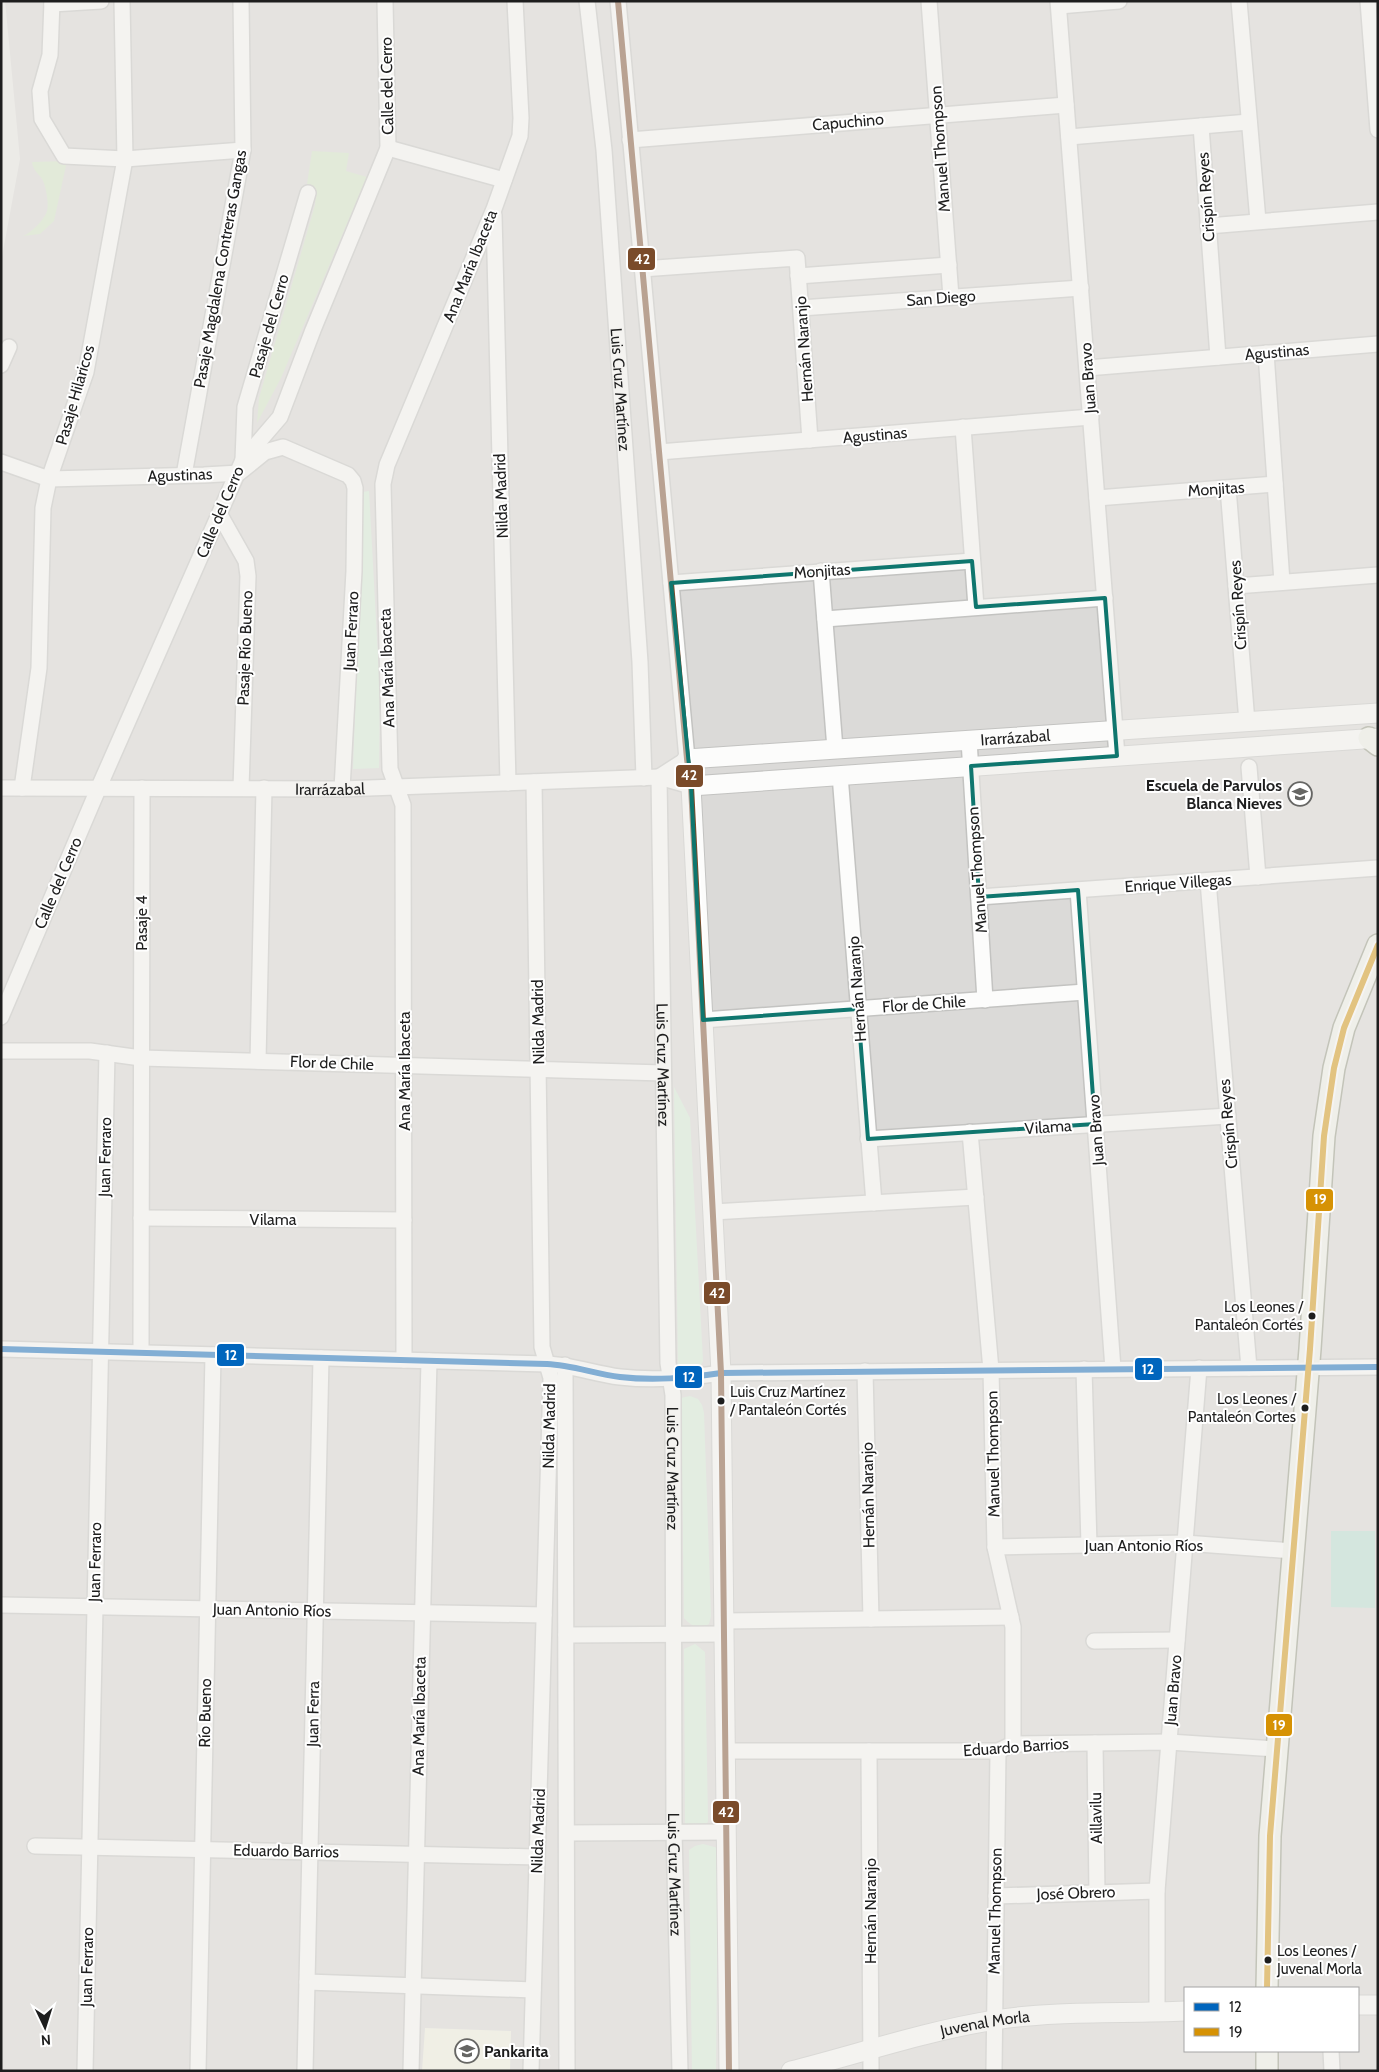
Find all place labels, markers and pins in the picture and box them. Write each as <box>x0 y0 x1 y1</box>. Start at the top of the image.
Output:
place label: Escuela de Parvulos Blanca Nieves <box>1146 776 1282 813</box>
school or university icon: Escuela de Parvulos Blanca Nieves <box>1287 781 1313 807</box>
place label: Los Leones / Pantaleón Cortés <box>1195 1298 1304 1334</box>
marker: Los Leones / Pantaleón Cortés <box>1307 1311 1317 1321</box>
place label: Luis Cruz Martínez / Pantaleón Cortés <box>729 1383 846 1419</box>
place label: Los Leones / Pantaleón Cortes <box>1188 1390 1297 1426</box>
marker: Luis Cruz Martínez / Pantaleón Cortés <box>716 1396 726 1406</box>
marker: Los Leones / Pantaleón Cortes <box>1300 1403 1310 1413</box>
place label: Los Leones / Juvenal Morla <box>1276 1942 1362 1978</box>
marker: Los Leones / Juvenal Morla <box>1263 1955 1273 1965</box>
school or university icon: Pankarita <box>454 2038 480 2064</box>
place label: Pankarita <box>484 2042 548 2061</box>

